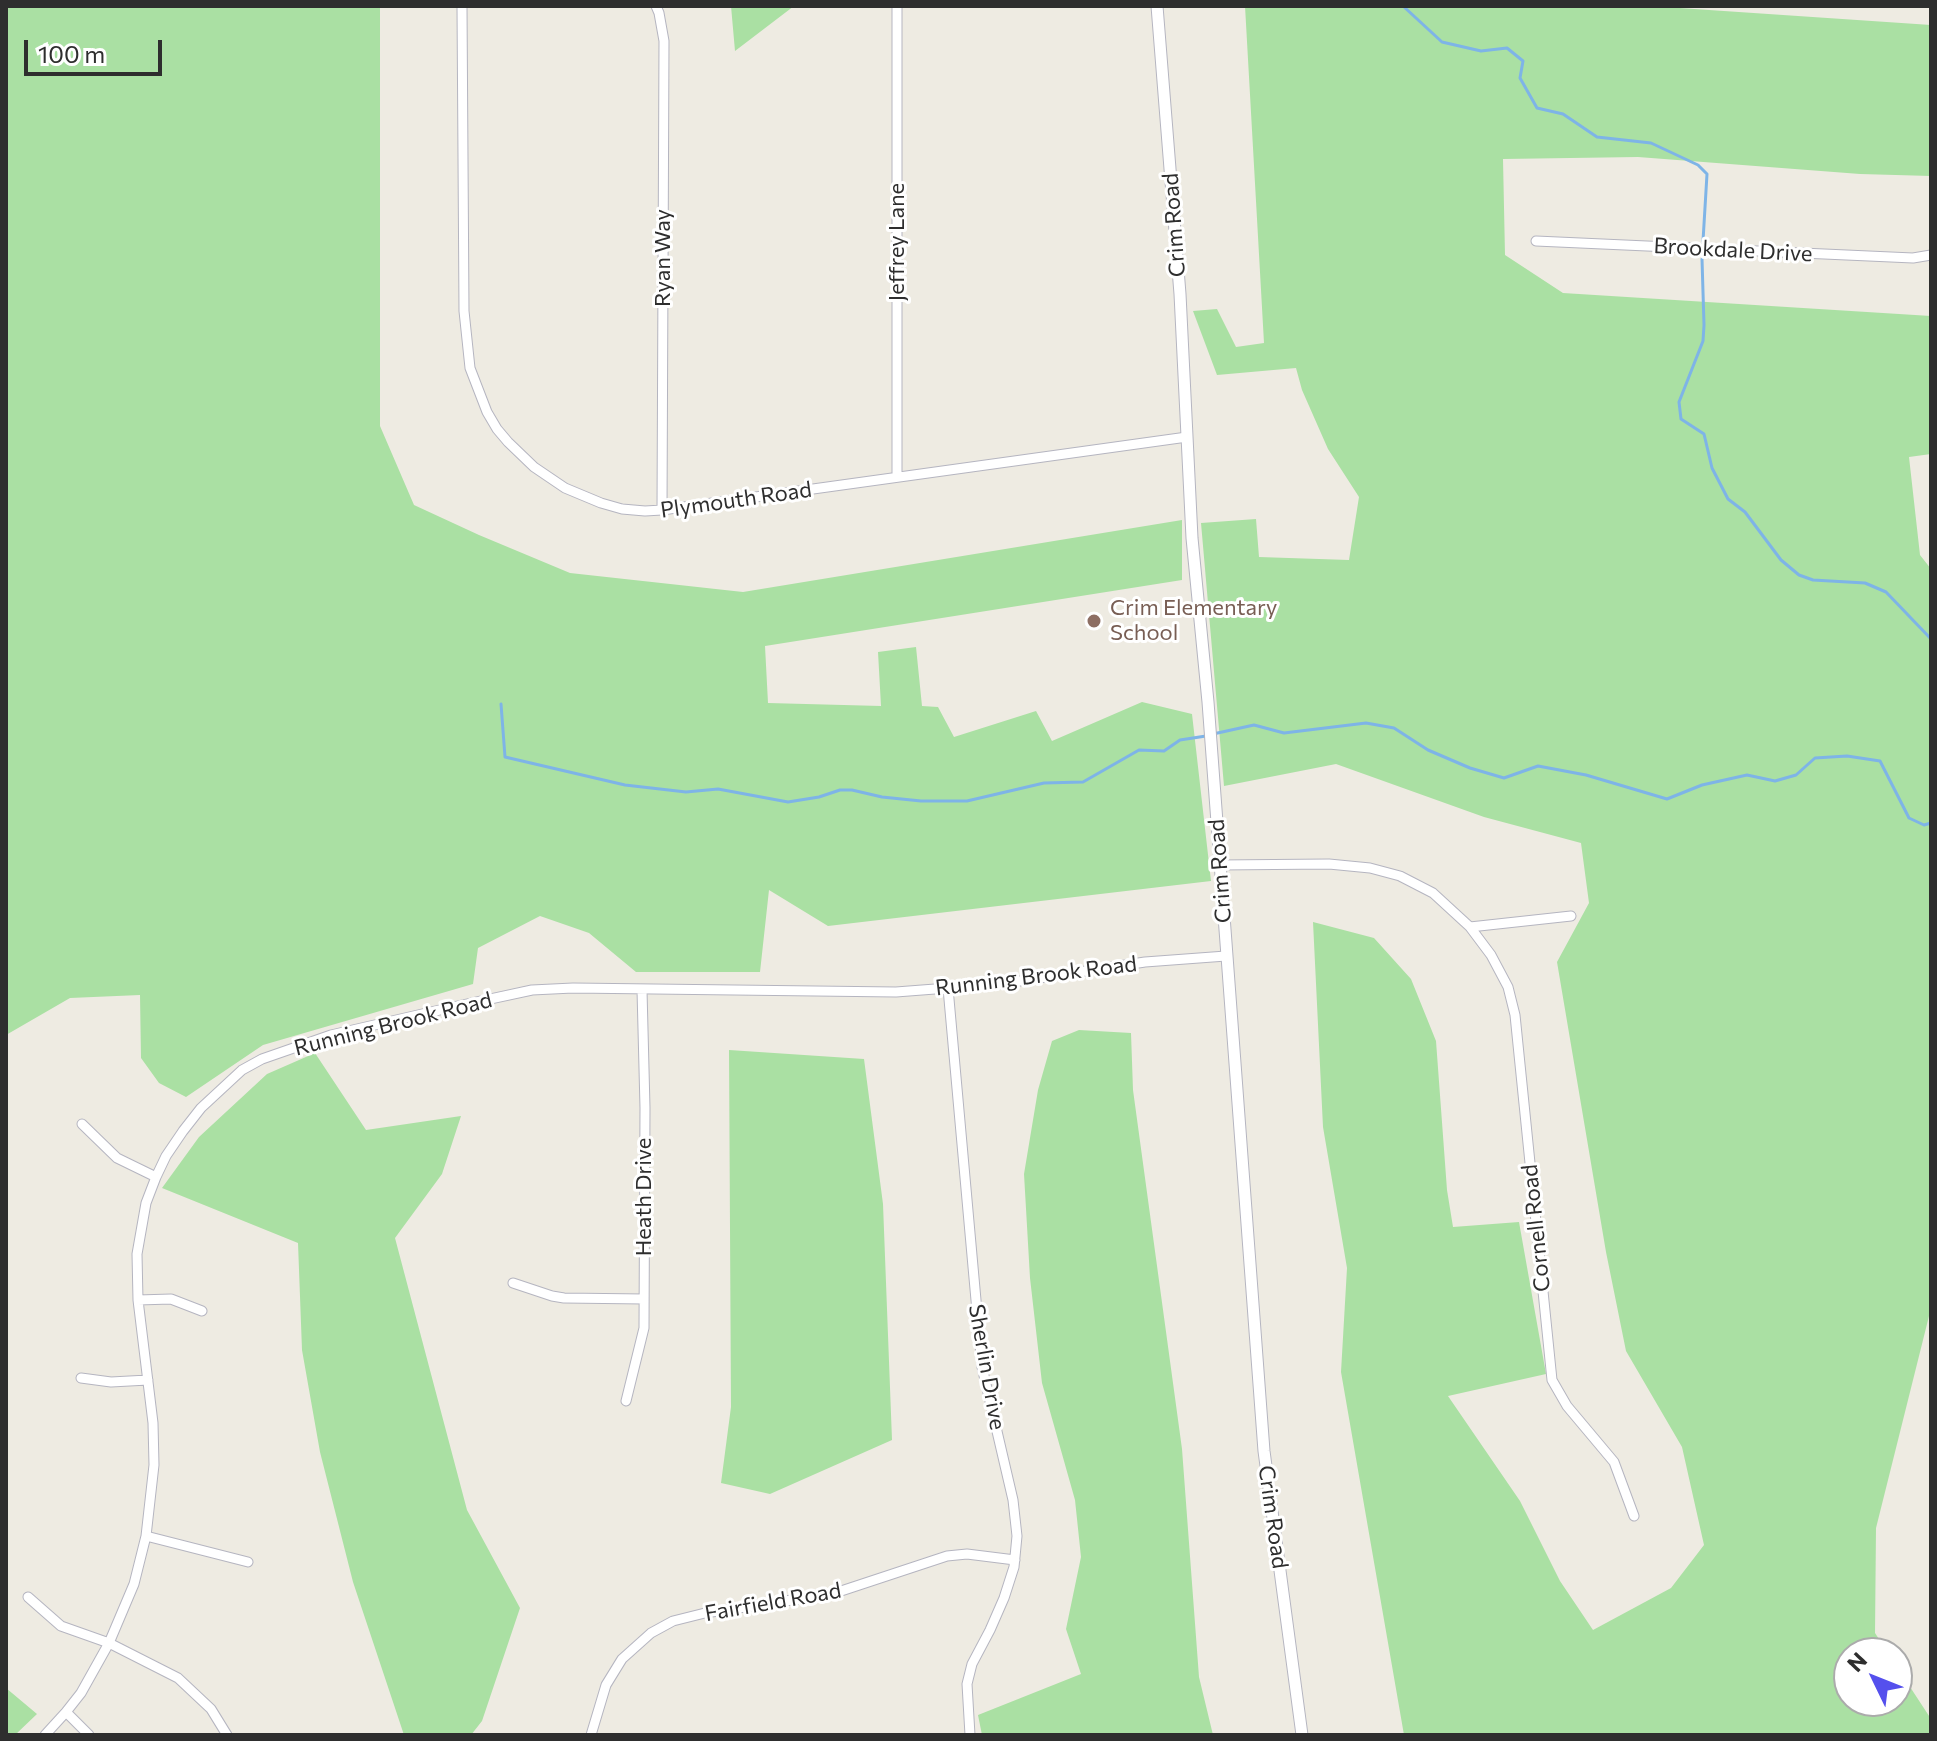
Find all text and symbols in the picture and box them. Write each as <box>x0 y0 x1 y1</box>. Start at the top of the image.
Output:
scale bar <box>28 24 166 74</box>
text: 100 m <box>38 39 105 68</box>
street label: Crim Road <box>1157 172 1191 278</box>
street label: Jeffrey Lane <box>884 183 910 301</box>
street label: Ryan Way <box>650 209 676 307</box>
street label: Brookdale Drive <box>1653 233 1813 267</box>
street label: Plymouth Road <box>659 476 813 524</box>
place label: Crim Elementary School <box>1110 595 1277 646</box>
marker: Crim Elementary School <box>1085 612 1103 630</box>
street label: Crim Road <box>1203 818 1237 924</box>
street label: Running Brook Road <box>934 951 1138 1001</box>
street label: Running Brook Road <box>291 987 495 1061</box>
street label: Heath Drive <box>631 1138 657 1256</box>
street label: Cornell Road <box>1516 1163 1556 1293</box>
street label: Sherlin Drive <box>963 1302 1011 1432</box>
street label: Crim Road <box>1253 1464 1293 1570</box>
street label: Fairfield Road <box>703 1577 843 1627</box>
north arrow <box>1833 1637 1913 1717</box>
text: N <box>1841 1646 1872 1677</box>

